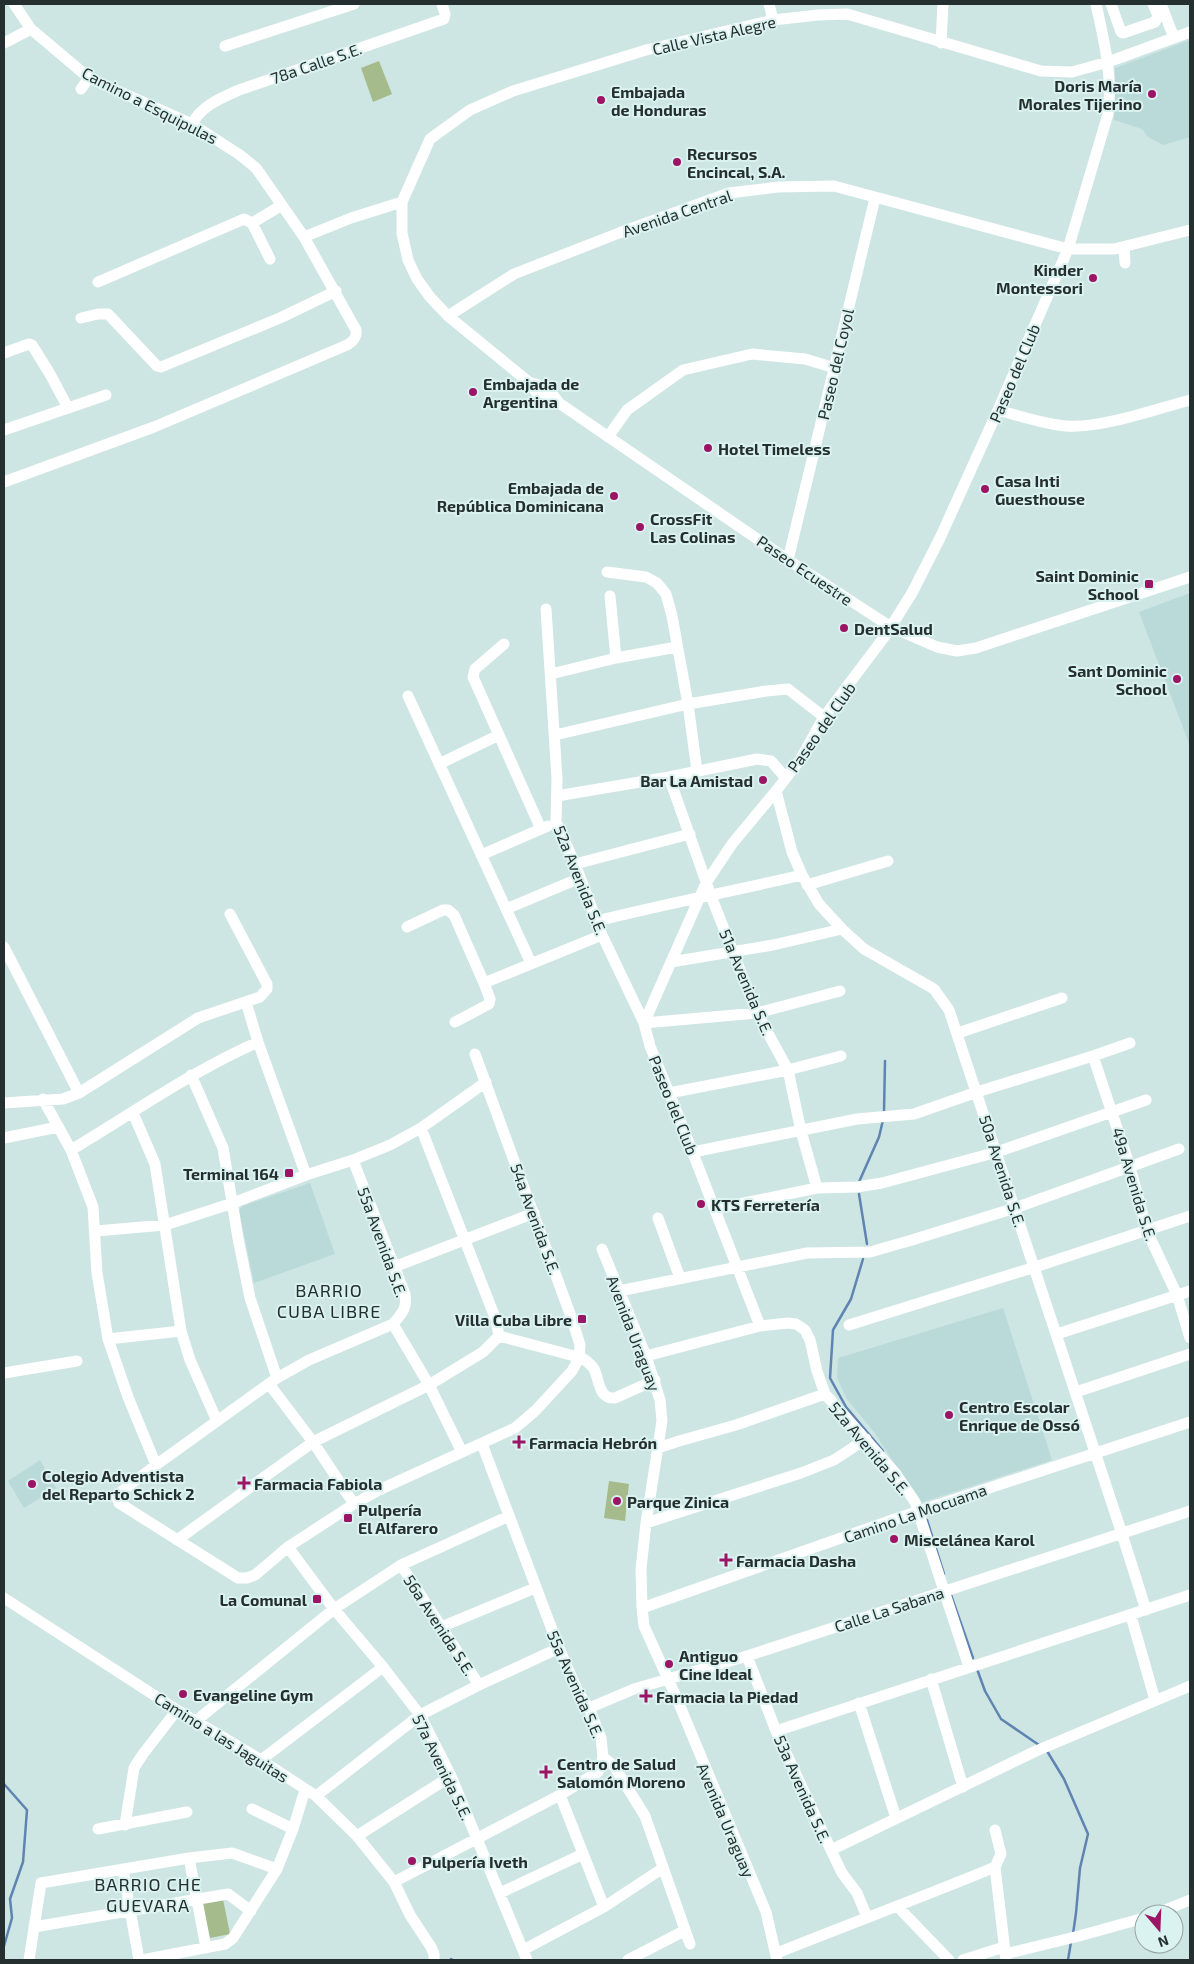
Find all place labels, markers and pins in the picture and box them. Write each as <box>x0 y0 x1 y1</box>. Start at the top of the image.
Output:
place label: Doris María Morales Tijerino <box>1018 76 1142 113</box>
place label: Embajada de Honduras <box>611 82 707 119</box>
marker: Doris María Morales Tijerino <box>1146 88 1158 100</box>
marker: Embajada de Honduras <box>595 94 607 106</box>
place label: Recursos Encincal, S.A. <box>687 144 786 181</box>
marker: Recursos Encincal, S.A. <box>671 156 683 168</box>
place label: Kinder Montessori <box>996 260 1083 297</box>
marker: Kinder Montessori <box>1087 272 1099 284</box>
place label: Embajada de Argentina <box>483 374 579 411</box>
marker: Embajada de Argentina <box>467 386 479 398</box>
place label: Hotel Timeless <box>718 439 830 458</box>
marker: Hotel Timeless <box>702 442 714 454</box>
place label: Casa Inti Guesthouse <box>995 471 1085 508</box>
place label: Embajada de República Dominicana <box>437 478 604 515</box>
marker: Casa Inti Guesthouse <box>979 483 991 495</box>
marker: Embajada de República Dominicana <box>608 490 620 502</box>
place label: CrossFit Las Colinas <box>650 509 735 546</box>
marker: CrossFit Las Colinas <box>634 521 646 533</box>
place label: Saint Dominic School <box>1035 566 1140 603</box>
marker: Saint Dominic School <box>1143 578 1155 590</box>
place label: DentSalud <box>854 619 933 638</box>
marker: DentSalud <box>838 622 850 634</box>
place label: Sant Dominic School <box>1068 661 1168 698</box>
marker: Sant Dominic School <box>1171 673 1183 685</box>
place label: Bar La Amistad <box>640 771 753 790</box>
marker: Bar La Amistad <box>757 774 769 786</box>
place label: Terminal 164 <box>183 1164 279 1183</box>
marker: Terminal 164 <box>283 1167 295 1179</box>
place label: KTS Ferretería <box>711 1195 820 1214</box>
marker: KTS Ferretería <box>695 1198 707 1210</box>
place label: Villa Cuba Libre <box>455 1310 572 1329</box>
marker: Villa Cuba Libre <box>576 1313 588 1325</box>
place label: Centro Escolar Enrique de Ossó <box>959 1397 1080 1434</box>
marker: Centro Escolar Enrique de Ossó <box>943 1409 955 1421</box>
place label: Farmacia Hebrón <box>529 1433 657 1452</box>
marker: Farmacia Hebrón <box>513 1436 525 1448</box>
place label: Colegio Adventista del Reparto Schick 2 <box>42 1466 195 1503</box>
place label: Farmacia Fabiola <box>254 1474 382 1493</box>
marker: Farmacia Fabiola <box>238 1477 250 1489</box>
marker: Colegio Adventista del Reparto Schick 2 <box>26 1478 38 1490</box>
place label: Parque Zinica <box>627 1492 729 1511</box>
marker: Parque Zinica <box>611 1495 623 1507</box>
place label: Pulpería El Alfarero <box>358 1500 438 1537</box>
marker: Pulpería El Alfarero <box>342 1512 354 1524</box>
place label: Miscelánea Karol <box>904 1530 1036 1549</box>
marker: Miscelánea Karol <box>888 1533 900 1545</box>
place label: Farmacia Dasha <box>736 1551 856 1570</box>
marker: Farmacia Dasha <box>720 1554 732 1566</box>
place label: La Comunal <box>219 1590 308 1609</box>
marker: La Comunal <box>311 1593 323 1605</box>
place label: Antiguo Cine Ideal <box>679 1646 753 1683</box>
marker: Antiguo Cine Ideal <box>663 1658 675 1670</box>
place label: Evangeline Gym <box>193 1685 313 1705</box>
place label: Farmacia la Piedad <box>656 1687 798 1706</box>
marker: Evangeline Gym <box>177 1688 189 1700</box>
marker: Farmacia la Piedad <box>640 1690 652 1702</box>
place label: Centro de Salud Salomón Moreno <box>557 1754 686 1791</box>
marker: Centro de Salud Salomón Moreno <box>539 1765 553 1779</box>
place label: Pulpería Iveth <box>422 1852 528 1871</box>
marker: Pulpería Iveth <box>406 1855 418 1867</box>

